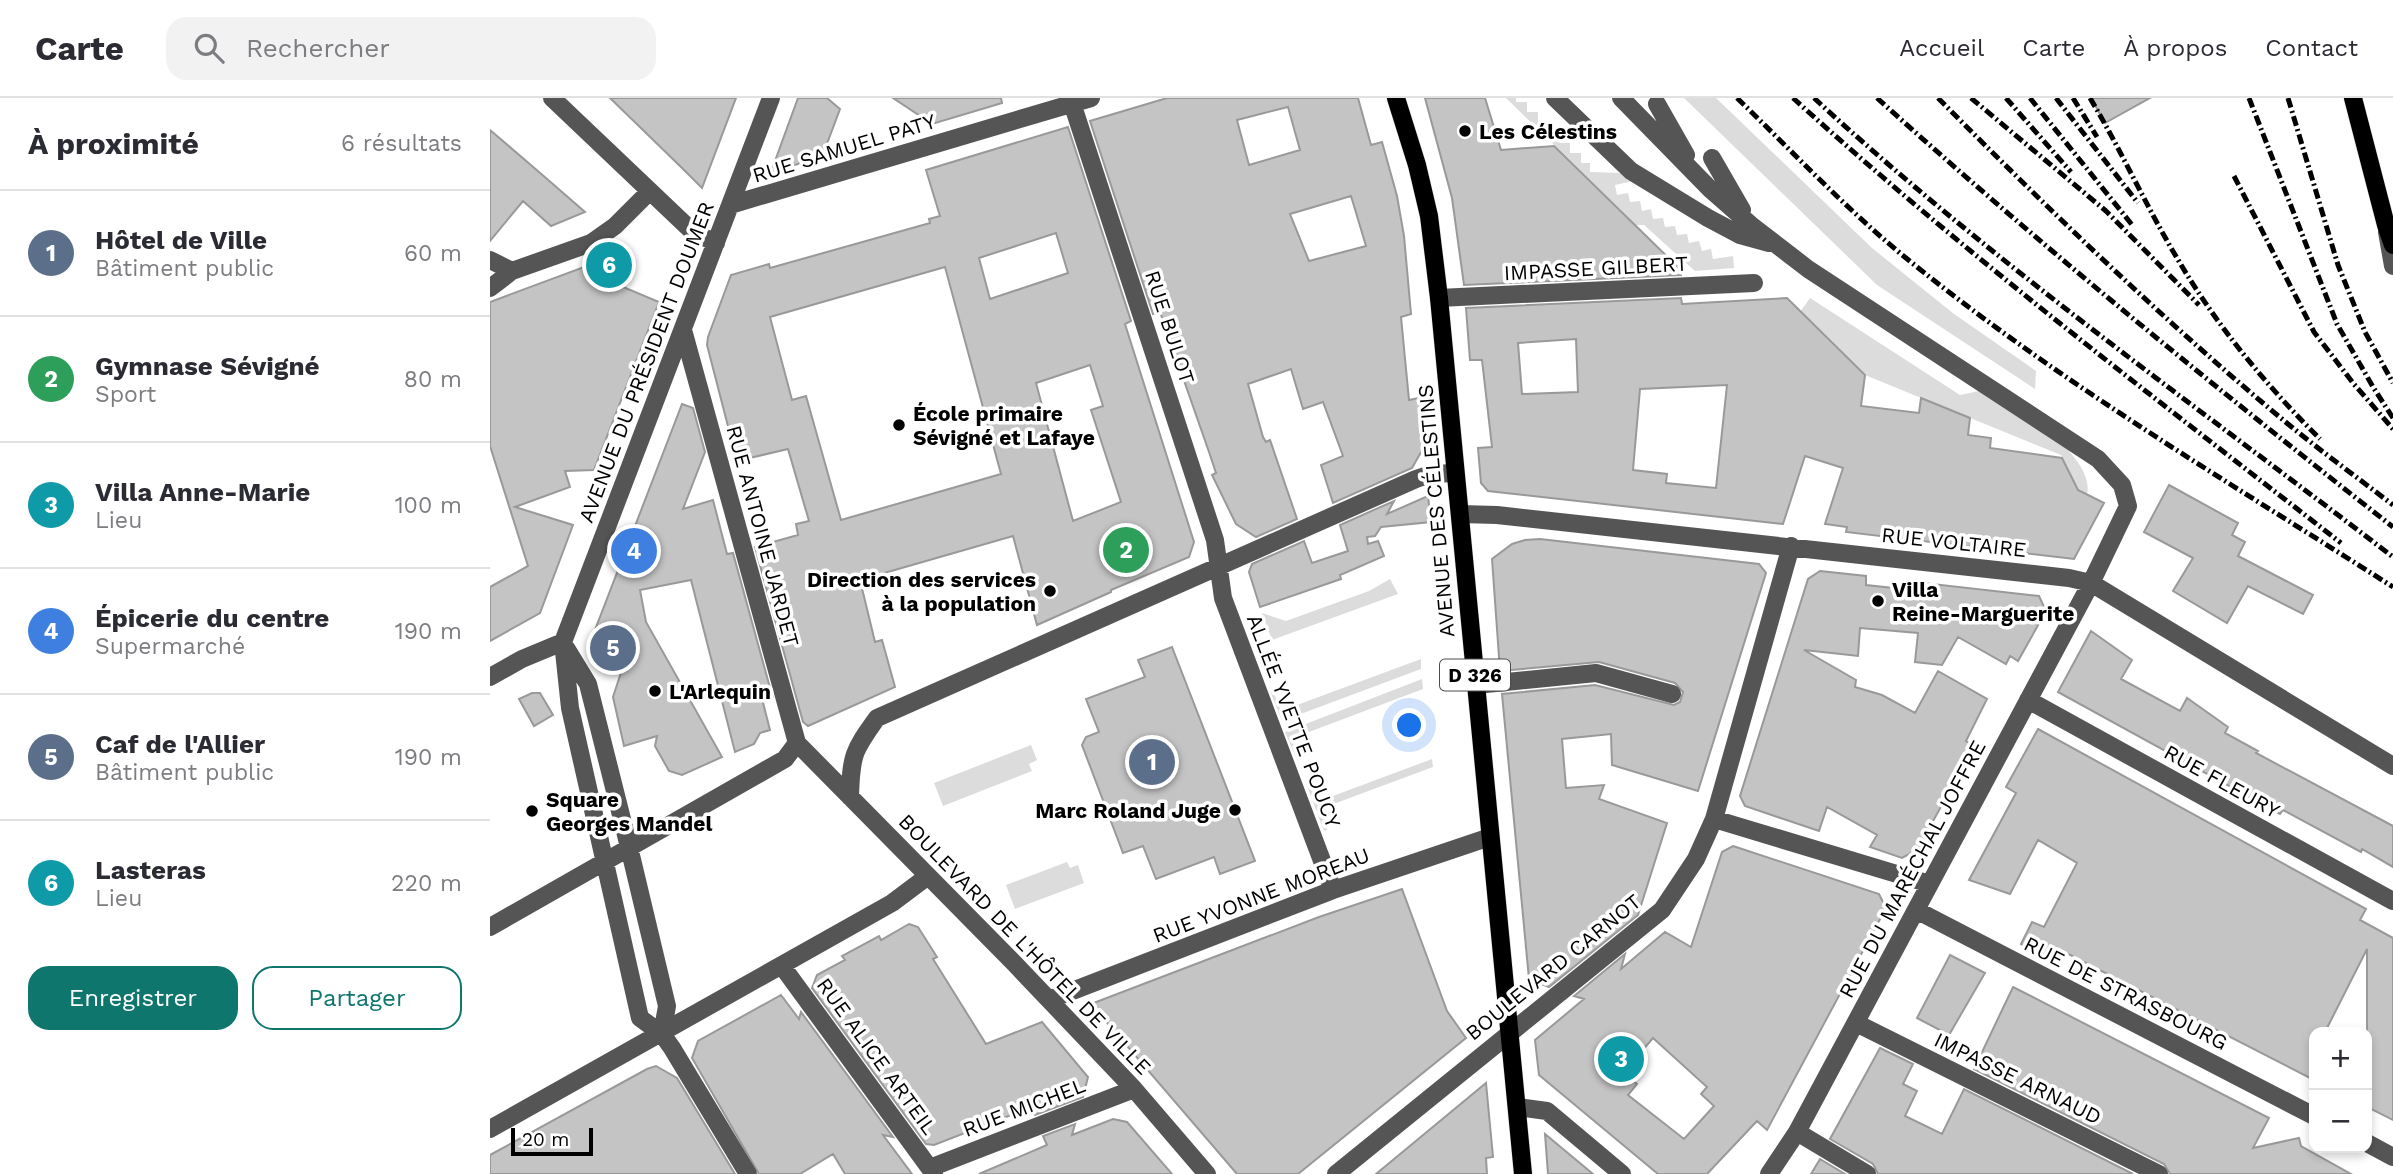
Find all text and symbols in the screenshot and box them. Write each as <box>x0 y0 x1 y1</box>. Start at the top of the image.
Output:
search box <box>166 17 656 80</box>
text: Carte <box>35 29 124 68</box>
icon: search <box>190 29 228 67</box>
text: Rechercher <box>246 33 390 63</box>
text: Accueil <box>1899 34 1984 62</box>
text: Carte <box>2022 34 2085 62</box>
text: À propos <box>2123 34 2227 62</box>
text: Contact <box>2265 34 2358 62</box>
street label: RUE SAMUEL PATY <box>749 108 939 188</box>
place label: Les Célestins <box>1479 119 1617 144</box>
marker: Les Célestins <box>1457 123 1473 139</box>
text: À proximité <box>28 126 199 161</box>
text: 6 résultats <box>341 130 462 157</box>
street label: AVENUE DU PRÉSIDENT DOUMER <box>573 198 719 526</box>
text: Hôtel de Ville <box>95 225 267 255</box>
pin: 6 <box>586 239 632 291</box>
text: 1 <box>46 240 56 267</box>
text: 60 m <box>404 240 462 267</box>
street label: IMPASSE GILBERT <box>1503 251 1689 285</box>
text: Bâtiment public <box>95 255 274 282</box>
street label: RUE BULOT <box>1140 267 1200 387</box>
text: Gymnase Sévigné <box>95 351 320 381</box>
text: 2 <box>44 366 58 393</box>
text: 80 m <box>404 366 462 393</box>
text: Sport <box>95 381 156 408</box>
street label: AVENUE DES CÉLESTINS <box>1412 383 1460 639</box>
place label: École primaire Sévigné et Lafaye <box>913 401 1095 450</box>
marker: École primaire Sévigné et Lafaye <box>891 417 907 433</box>
street label: RUE ANTOINE JARDET <box>721 423 805 650</box>
text: Villa Anne-Marie <box>95 477 310 507</box>
text: 3 <box>44 492 58 519</box>
text: 100 m <box>395 492 462 519</box>
text: Lieu <box>95 507 142 534</box>
street label: RUE VOLTAIRE <box>1880 522 2028 562</box>
pin: 2 <box>1103 524 1149 576</box>
pin: 4 <box>611 525 657 577</box>
place label: Direction des services à la population <box>807 567 1036 616</box>
place label: Villa Reine-Marguerite <box>1892 577 2074 626</box>
marker: Direction des services à la population <box>1042 583 1058 599</box>
marker: Villa Reine-Marguerite <box>1870 593 1886 609</box>
text: Épicerie du centre <box>95 603 329 633</box>
street label: ALLÉE YVETTE POUCY <box>1242 611 1346 831</box>
text: 4 <box>44 618 58 645</box>
text: 190 m <box>395 618 462 645</box>
pin: 5 <box>590 622 636 674</box>
text: Supermarché <box>95 633 245 660</box>
road number: D 326 <box>1440 660 1510 690</box>
place label: L'Arlequin <box>669 679 771 704</box>
marker: L'Arlequin <box>647 683 663 699</box>
your location <box>1392 708 1426 742</box>
text: Caf de l'Allier <box>95 729 265 759</box>
pin: 1 <box>1129 736 1175 788</box>
street label: RUE DU MARÉCHAL JOFFRE <box>1833 736 1991 1002</box>
street label: RUE FLEURY <box>2160 739 2284 823</box>
text: 5 <box>44 744 58 771</box>
text: 190 m <box>395 744 462 771</box>
text: Bâtiment public <box>95 759 274 786</box>
place label: Square Georges Mandel <box>546 787 712 836</box>
place label: Marc Roland Juge <box>1035 798 1221 823</box>
marker: Marc Roland Juge <box>1227 802 1243 818</box>
marker: Square Georges Mandel <box>524 803 540 819</box>
street label: BOULEVARD DE L'HÔTEL DE VILLE <box>894 808 1156 1080</box>
street label: RUE YVONNE MOREAU <box>1149 842 1373 948</box>
text: Lasteras <box>95 855 206 885</box>
text: 6 <box>44 870 58 897</box>
text: 220 m <box>391 870 462 897</box>
text: Lieu <box>95 885 142 912</box>
street label: BOULEVARD CARNOT <box>1460 888 1646 1045</box>
street label: RUE DE STRASBOURG <box>2020 931 2232 1055</box>
button: Enregistrer <box>28 966 238 1030</box>
button: Partager <box>252 966 462 1030</box>
street label: RUE ALICE ARTEIL <box>812 973 942 1139</box>
street label: IMPASSE ARNAUD <box>1930 1027 2106 1129</box>
map controls <box>2309 1027 2372 1153</box>
button: + <box>2309 1027 2372 1090</box>
pin: 3 <box>1598 1033 1644 1085</box>
street label: RUE MICHEL <box>959 1072 1089 1142</box>
button: − <box>2309 1090 2372 1153</box>
scale bar <box>511 1125 593 1157</box>
text: 20 m <box>522 1128 569 1151</box>

